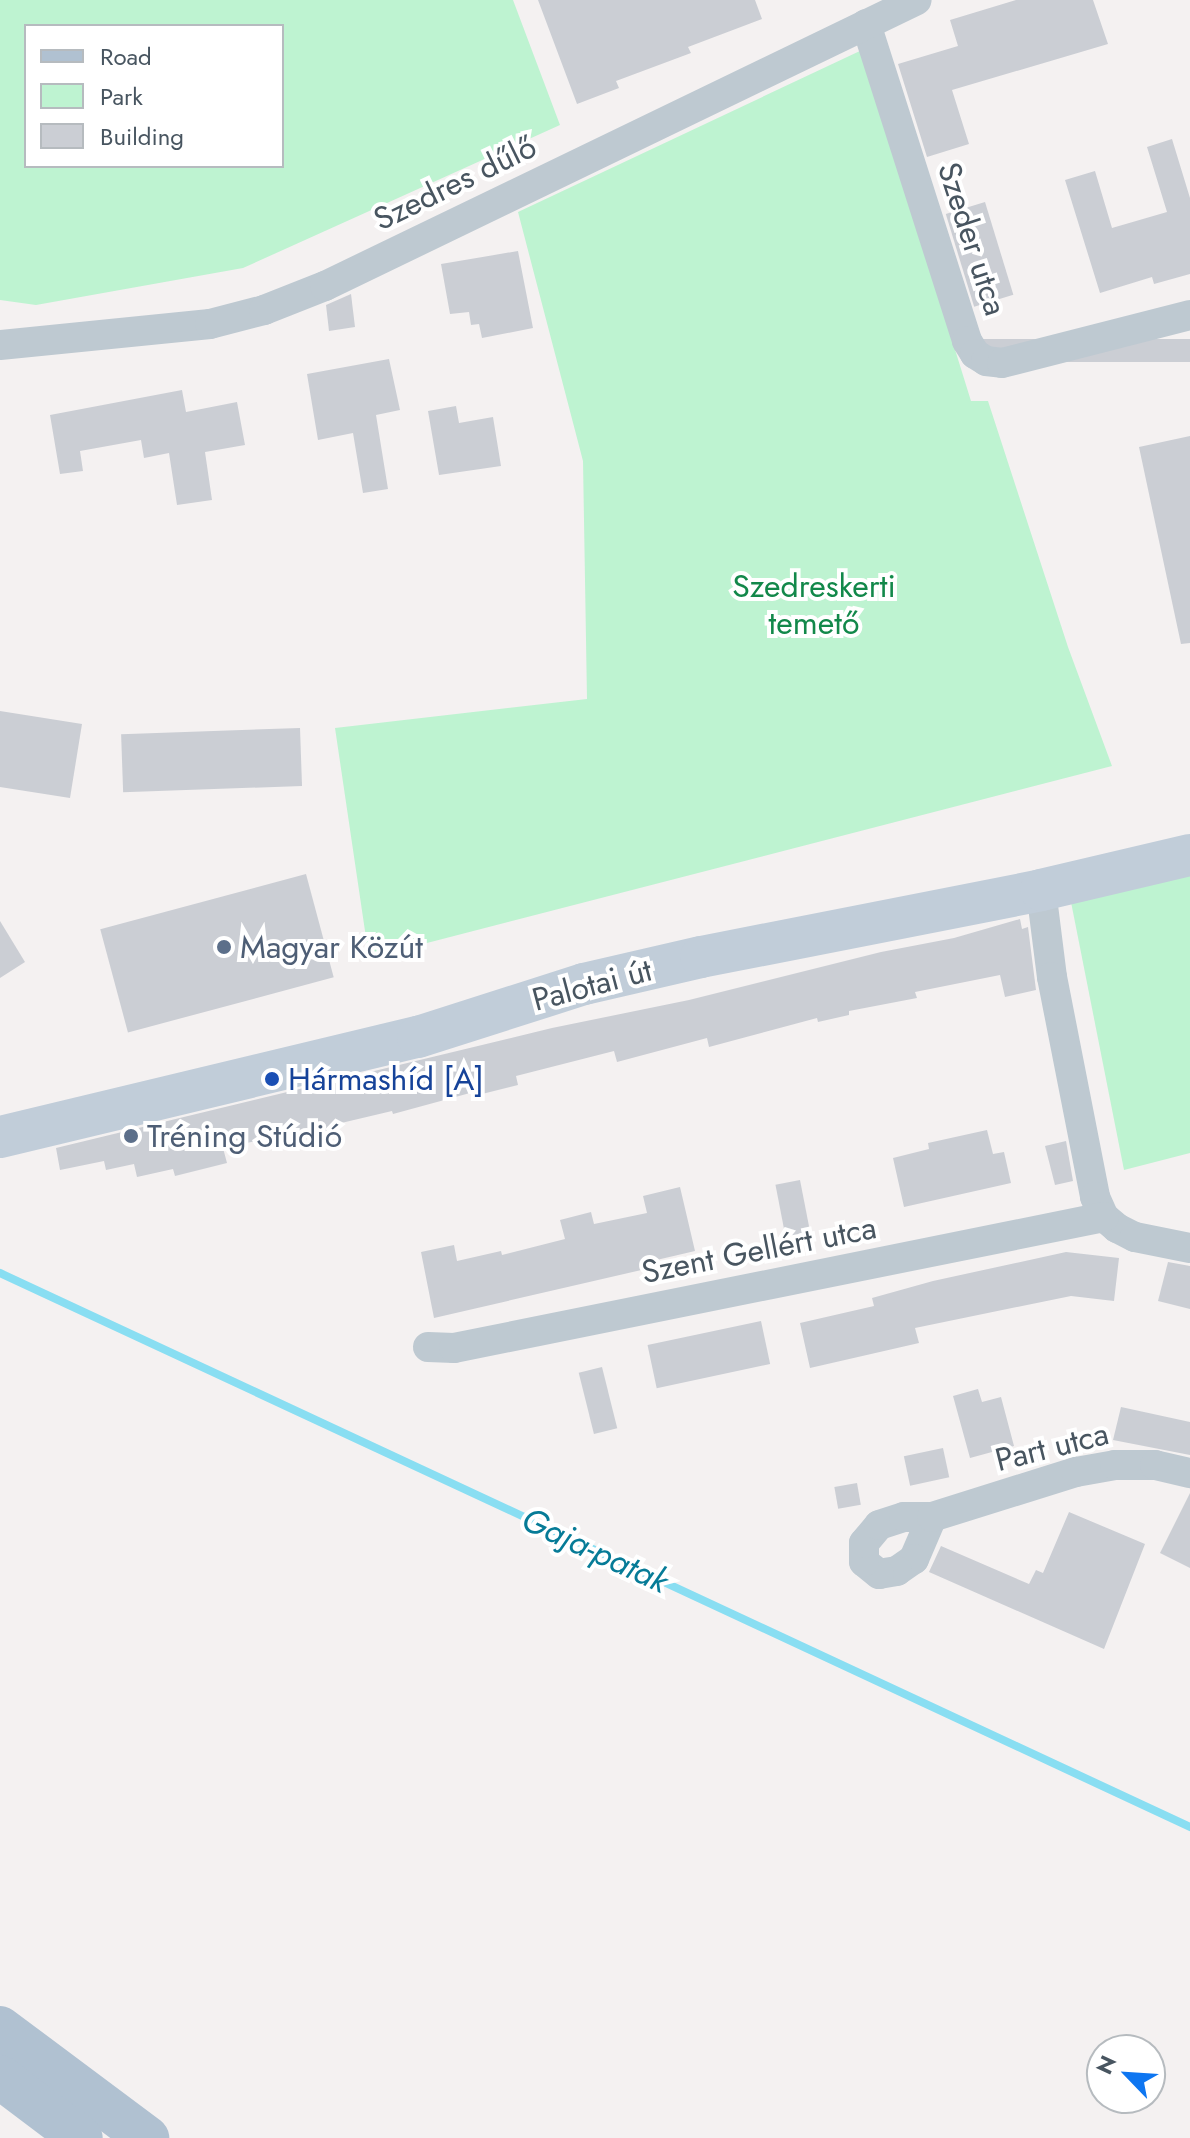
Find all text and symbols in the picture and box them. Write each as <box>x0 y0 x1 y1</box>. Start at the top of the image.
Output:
legend <box>24 24 284 168</box>
text: Road <box>100 39 152 74</box>
text: Park <box>100 79 143 114</box>
text: Building <box>100 119 184 154</box>
street label: Szedres dűlő <box>368 127 542 239</box>
street label: Szeder utca <box>929 158 1015 320</box>
park label: Szedreskerti temető <box>732 568 896 643</box>
place label: Magyar Közút <box>240 928 423 966</box>
marker: Magyar Közút <box>215 938 233 956</box>
street label: Palotai út <box>528 951 656 1019</box>
place label: Hármashíd [A] <box>288 1060 484 1098</box>
marker: Hármashíd [A] <box>263 1070 281 1088</box>
place label: Tréning Stúdió <box>147 1117 342 1155</box>
marker: Tréning Stúdió <box>122 1127 140 1145</box>
street label: Szent Gellért utca <box>638 1208 880 1292</box>
street label: Part utca <box>991 1414 1113 1480</box>
water label: Gaja-patak <box>515 1498 675 1602</box>
north arrow <box>1086 2034 1166 2114</box>
text: N <box>1088 2050 1124 2079</box>

